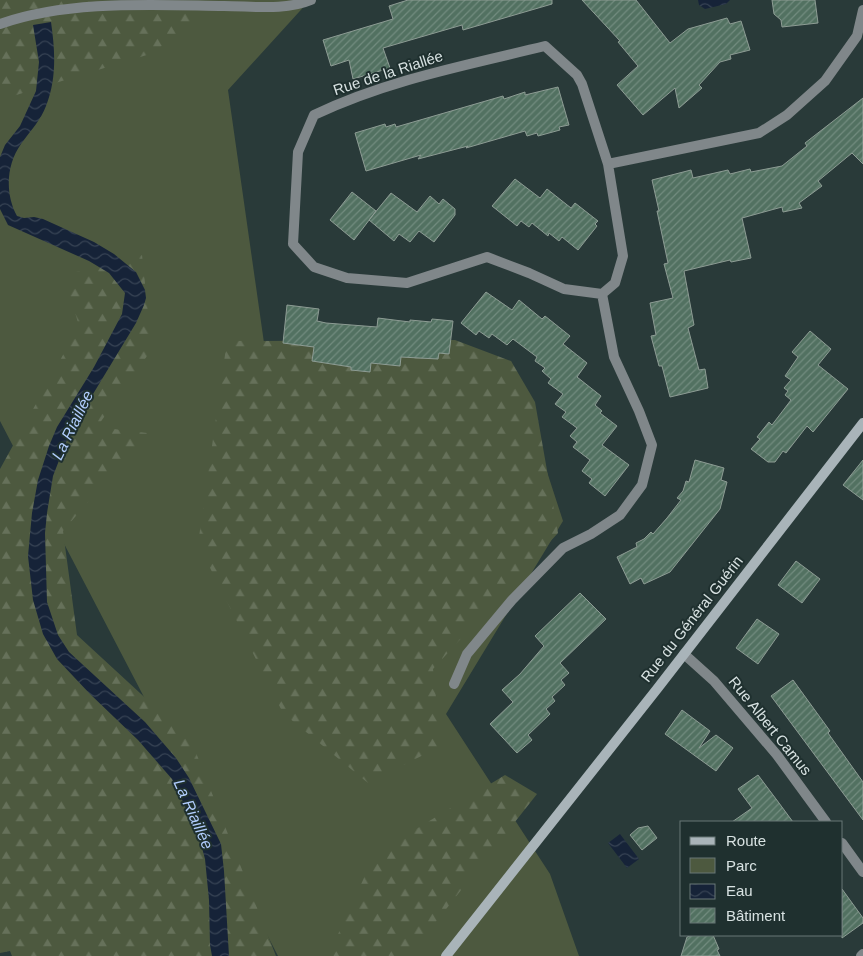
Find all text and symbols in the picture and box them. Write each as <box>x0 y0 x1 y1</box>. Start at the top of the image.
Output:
street label: Rue de la Riallée <box>331 47 445 98</box>
water label: La Riaillée <box>48 388 97 463</box>
street label: Rue du Général Guérin <box>637 552 746 685</box>
street label: Rue Albert Camus <box>725 673 815 778</box>
water label: La Riaillée <box>171 777 217 852</box>
legend <box>680 821 843 936</box>
text: Route <box>726 832 766 849</box>
text: Parc <box>726 857 757 874</box>
text: Eau <box>726 882 753 899</box>
text: Bâtiment <box>726 907 786 924</box>

